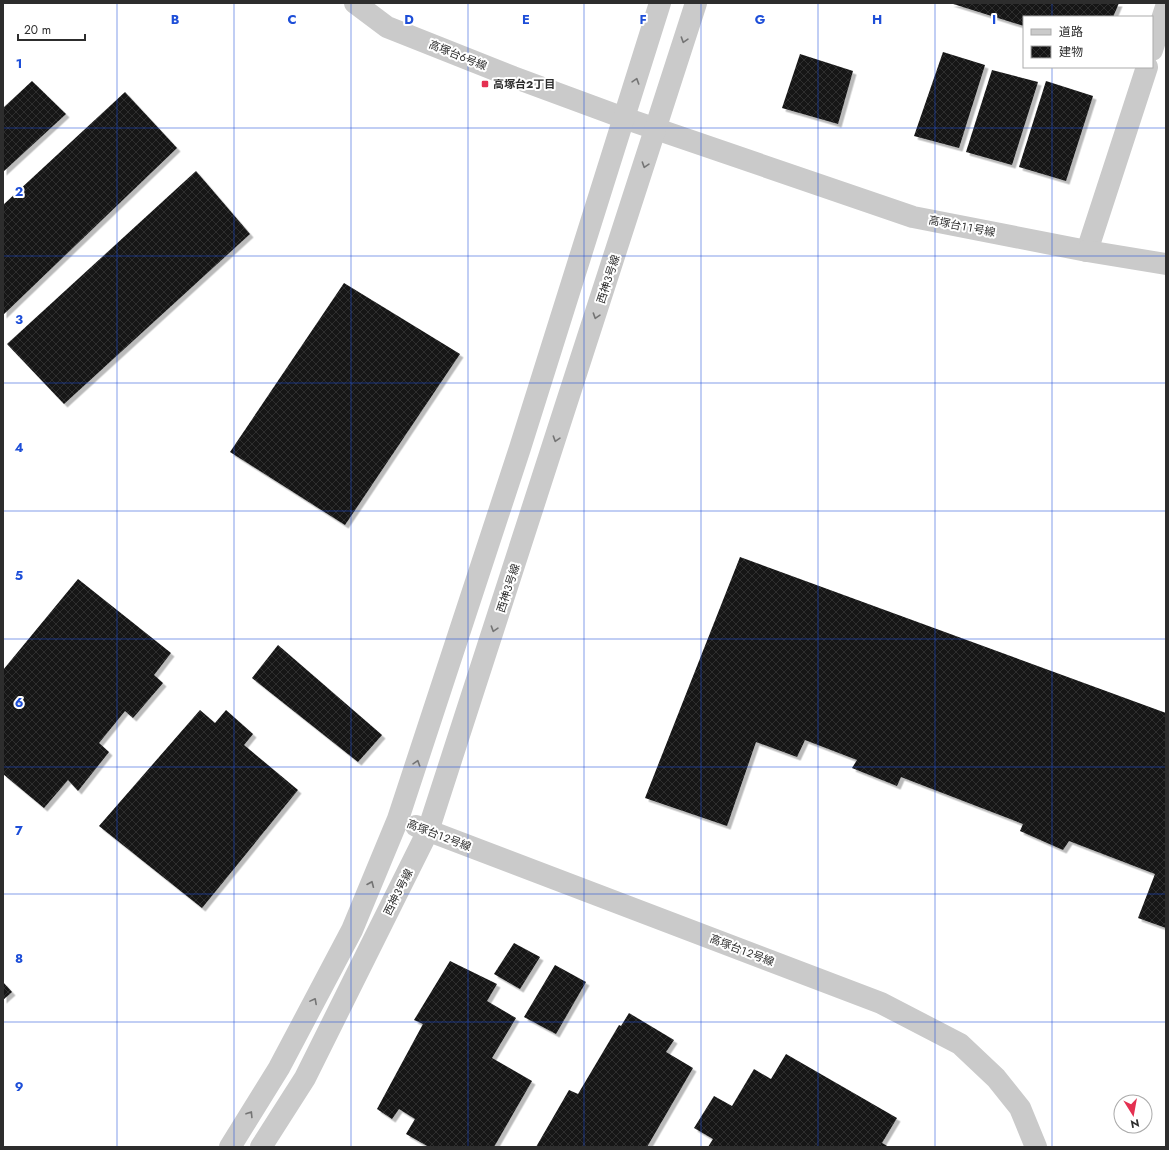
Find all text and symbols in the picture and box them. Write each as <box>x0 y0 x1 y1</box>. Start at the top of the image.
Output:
text: B <box>171 10 180 29</box>
text: C <box>287 10 297 29</box>
text: D <box>404 10 414 29</box>
text: E <box>522 10 530 29</box>
text: F <box>639 10 647 29</box>
text: G <box>755 10 766 29</box>
text: H <box>872 10 882 29</box>
text: I <box>992 10 996 29</box>
scale bar <box>18 16 85 42</box>
legend <box>1023 16 1153 68</box>
text: 20 m <box>24 21 51 39</box>
text: 道路 <box>1059 23 1083 41</box>
street label: 高塚台６号線 <box>427 36 489 74</box>
one-way arrow <box>680 37 689 44</box>
text: 建物 <box>1059 43 1083 61</box>
text: 1 <box>16 54 22 73</box>
place label: 高塚台2丁目 <box>493 76 555 92</box>
one-way arrow <box>631 77 639 84</box>
marker: 高塚台2丁目 <box>480 79 490 89</box>
one-way arrow <box>641 162 649 169</box>
text: 2 <box>15 182 23 201</box>
street label: 高塚台１１号線 <box>927 212 997 240</box>
street label: 西神３号線 <box>593 253 623 305</box>
text: 3 <box>15 310 23 329</box>
one-way arrow <box>592 312 601 319</box>
one-way arrow <box>552 436 560 443</box>
text: 4 <box>14 438 24 457</box>
street label: 西神３号線 <box>493 562 523 614</box>
text: 5 <box>15 566 23 585</box>
one-way arrow <box>490 626 499 633</box>
text: 6 <box>15 693 24 712</box>
one-way arrow <box>412 759 421 766</box>
street label: 高塚台１２号線 <box>405 815 473 855</box>
text: 7 <box>15 821 23 840</box>
street label: 西神３号線 <box>379 866 417 918</box>
one-way arrow <box>366 881 374 888</box>
street label: 高塚台１２号線 <box>708 930 776 970</box>
text: 8 <box>15 949 23 968</box>
one-way arrow <box>310 998 317 1005</box>
text: 9 <box>15 1077 24 1096</box>
north arrow <box>1113 1094 1153 1134</box>
one-way arrow <box>246 1111 253 1118</box>
text: N <box>1129 1115 1141 1133</box>

